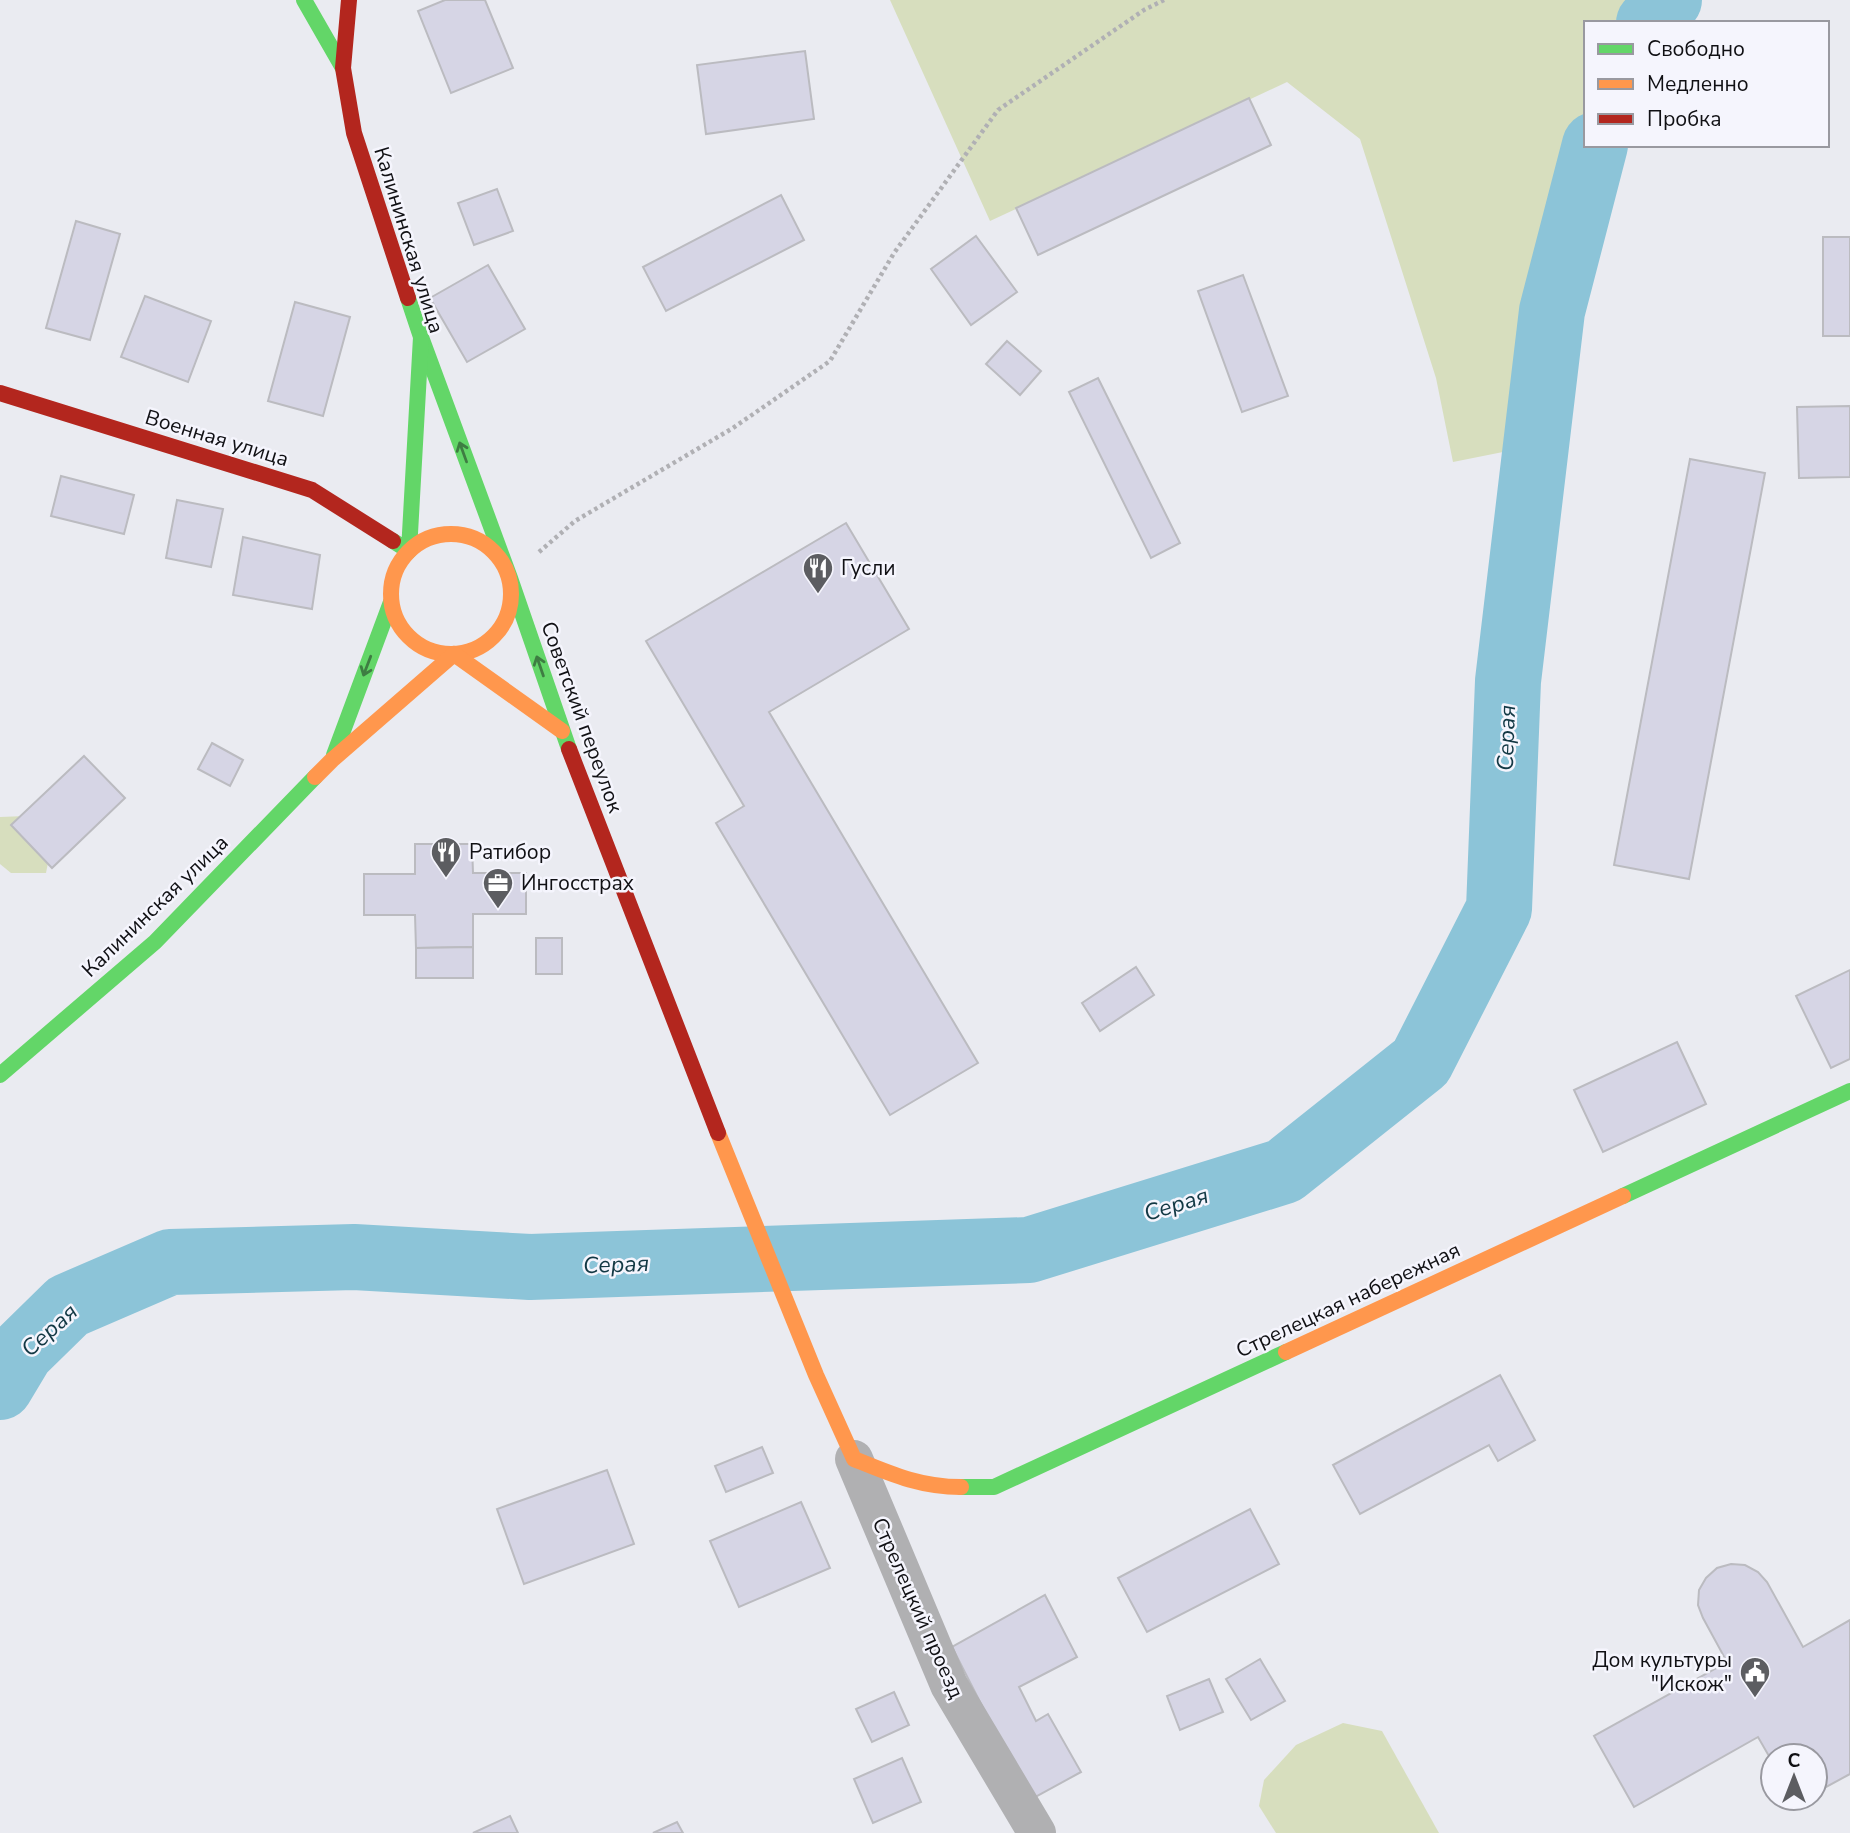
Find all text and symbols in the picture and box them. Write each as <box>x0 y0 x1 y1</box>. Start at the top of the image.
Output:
legend <box>1584 21 1829 147</box>
text: Свободно <box>1647 35 1745 63</box>
text: Медленно <box>1647 70 1749 98</box>
text: Пробка <box>1647 105 1721 133</box>
street label: Калининская улица <box>367 143 451 337</box>
street label: Военная улица <box>142 403 292 473</box>
one-way arrow <box>456 441 468 463</box>
restaurant icon: Гусли <box>801 551 835 595</box>
place label: Гусли <box>841 554 896 582</box>
street label: Советский переулок <box>534 618 630 817</box>
one-way arrow <box>360 654 373 676</box>
one-way arrow <box>533 655 546 677</box>
water label: Серая <box>1490 704 1523 772</box>
street label: Калининская улица <box>76 829 234 983</box>
restaurant icon: Ратибор <box>429 835 463 879</box>
place label: Ратибор <box>469 838 551 866</box>
office icon: Ингосстрах <box>481 866 515 910</box>
place label: Ингосстрах <box>521 869 634 897</box>
water label: Серая <box>1140 1180 1212 1229</box>
street label: Стрелецкая набережная <box>1231 1236 1465 1364</box>
water label: Серая <box>582 1248 650 1281</box>
water label: Серая <box>14 1297 84 1364</box>
street label: Стрелецкий проезд <box>865 1513 971 1703</box>
place label: Дом культуры "Искож" <box>1592 1646 1732 1698</box>
public building icon: Дом культуры "Искож" <box>1738 1655 1772 1699</box>
north arrow <box>1759 1742 1829 1812</box>
text: С <box>1788 1748 1801 1774</box>

